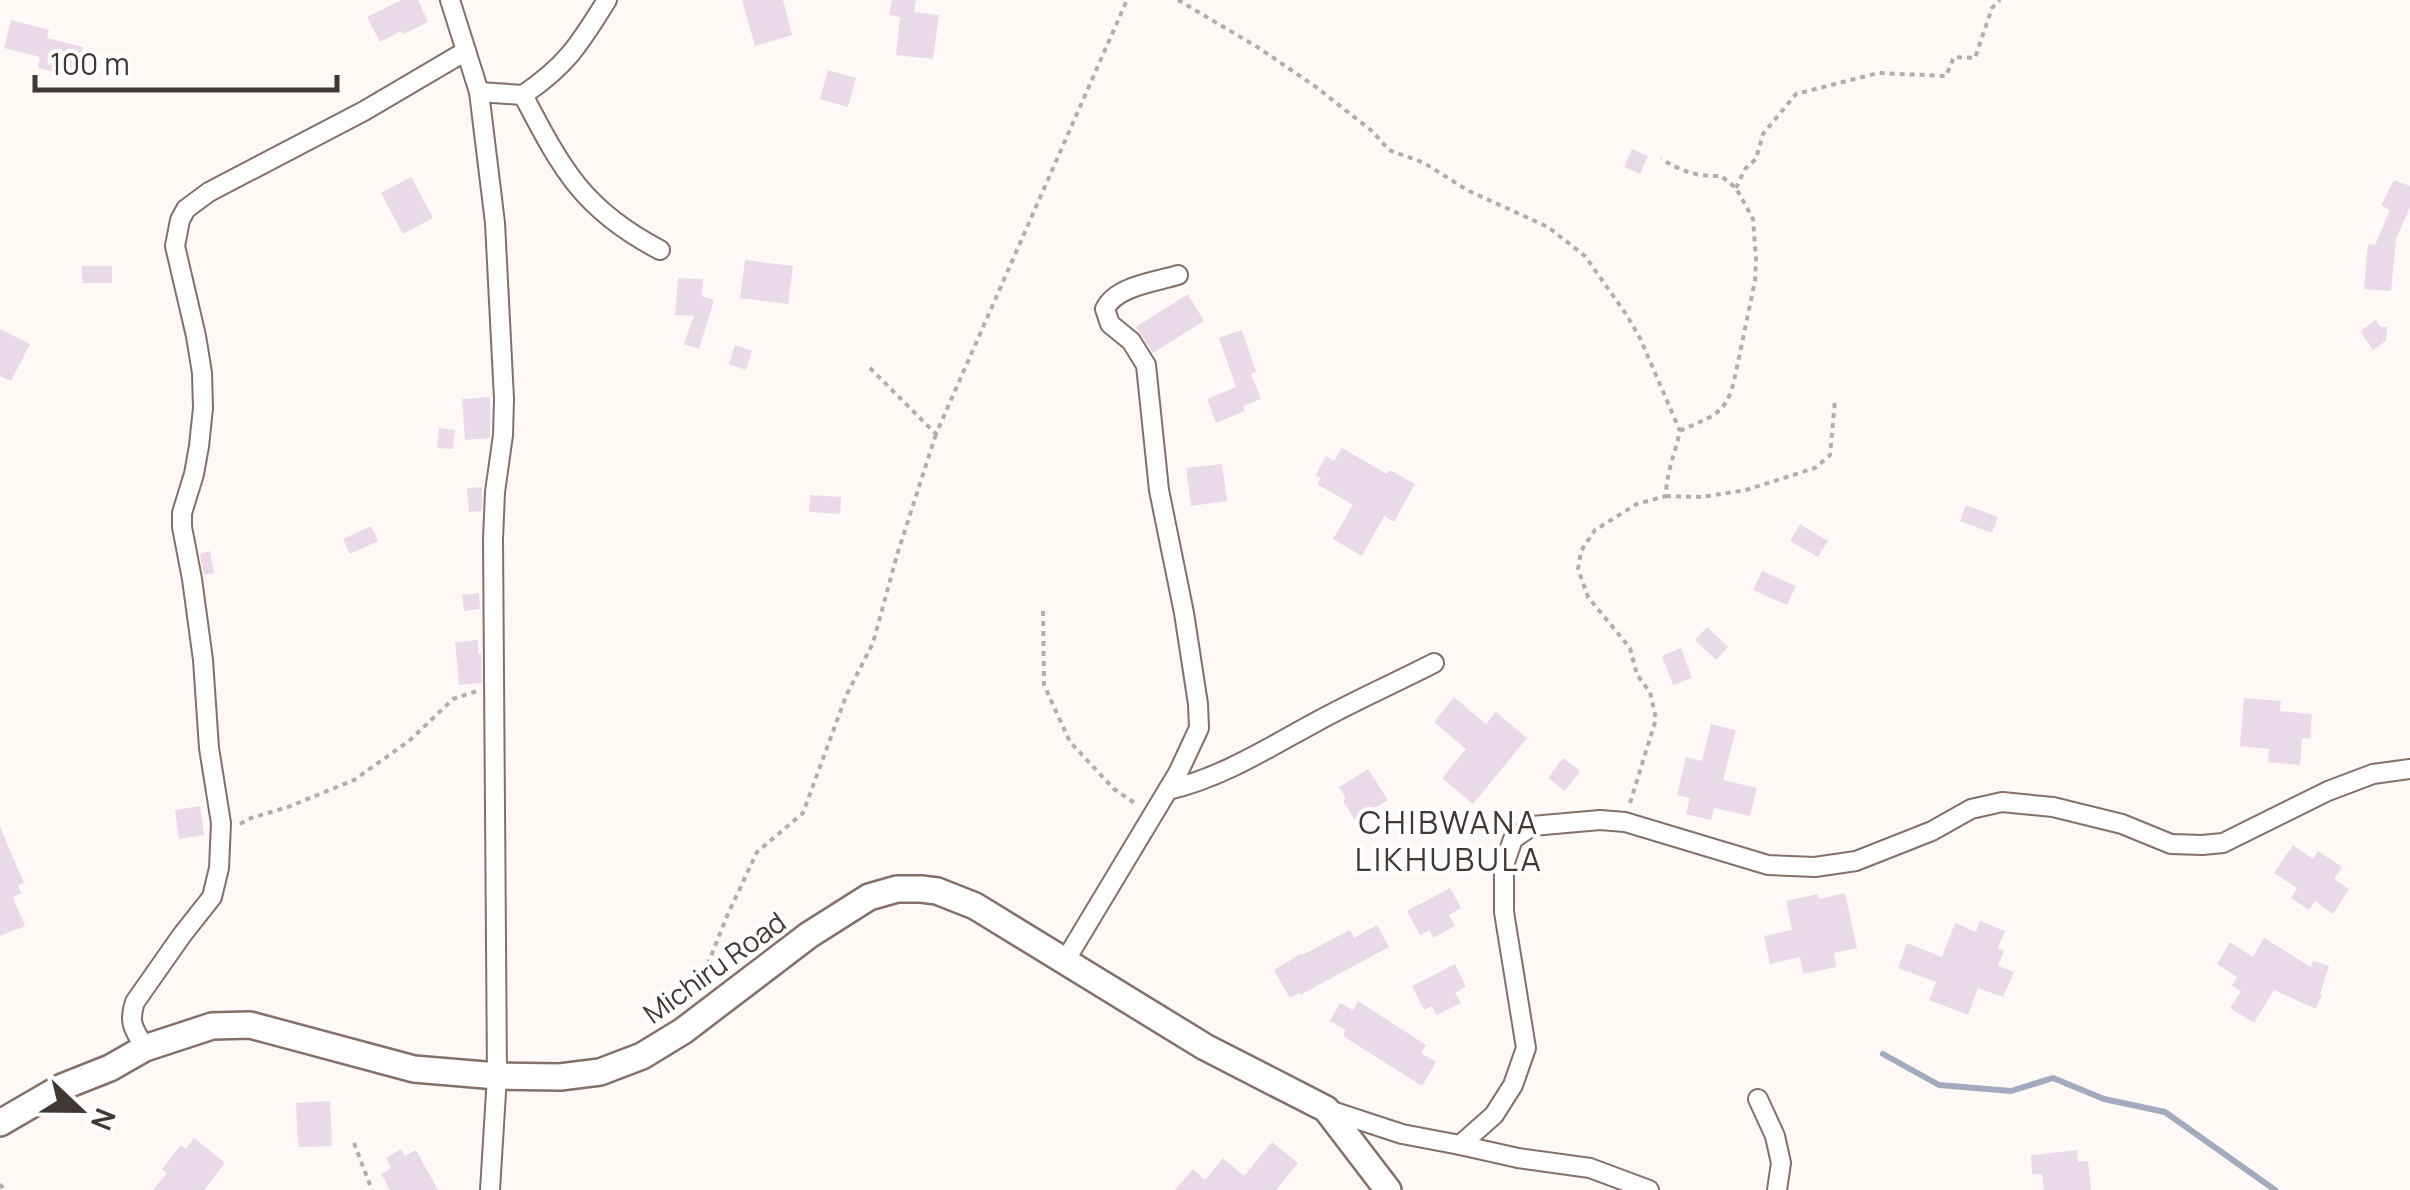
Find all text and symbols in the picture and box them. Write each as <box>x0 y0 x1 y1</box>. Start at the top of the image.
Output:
scale bar <box>35 30 338 92</box>
text: 100 m <box>50 43 130 84</box>
district label: CHIBWANA LIKHUBULA <box>1355 800 1543 881</box>
street label: Michiru Road <box>635 902 793 1032</box>
north arrow <box>30 1060 130 1160</box>
text: N <box>83 1103 125 1136</box>

